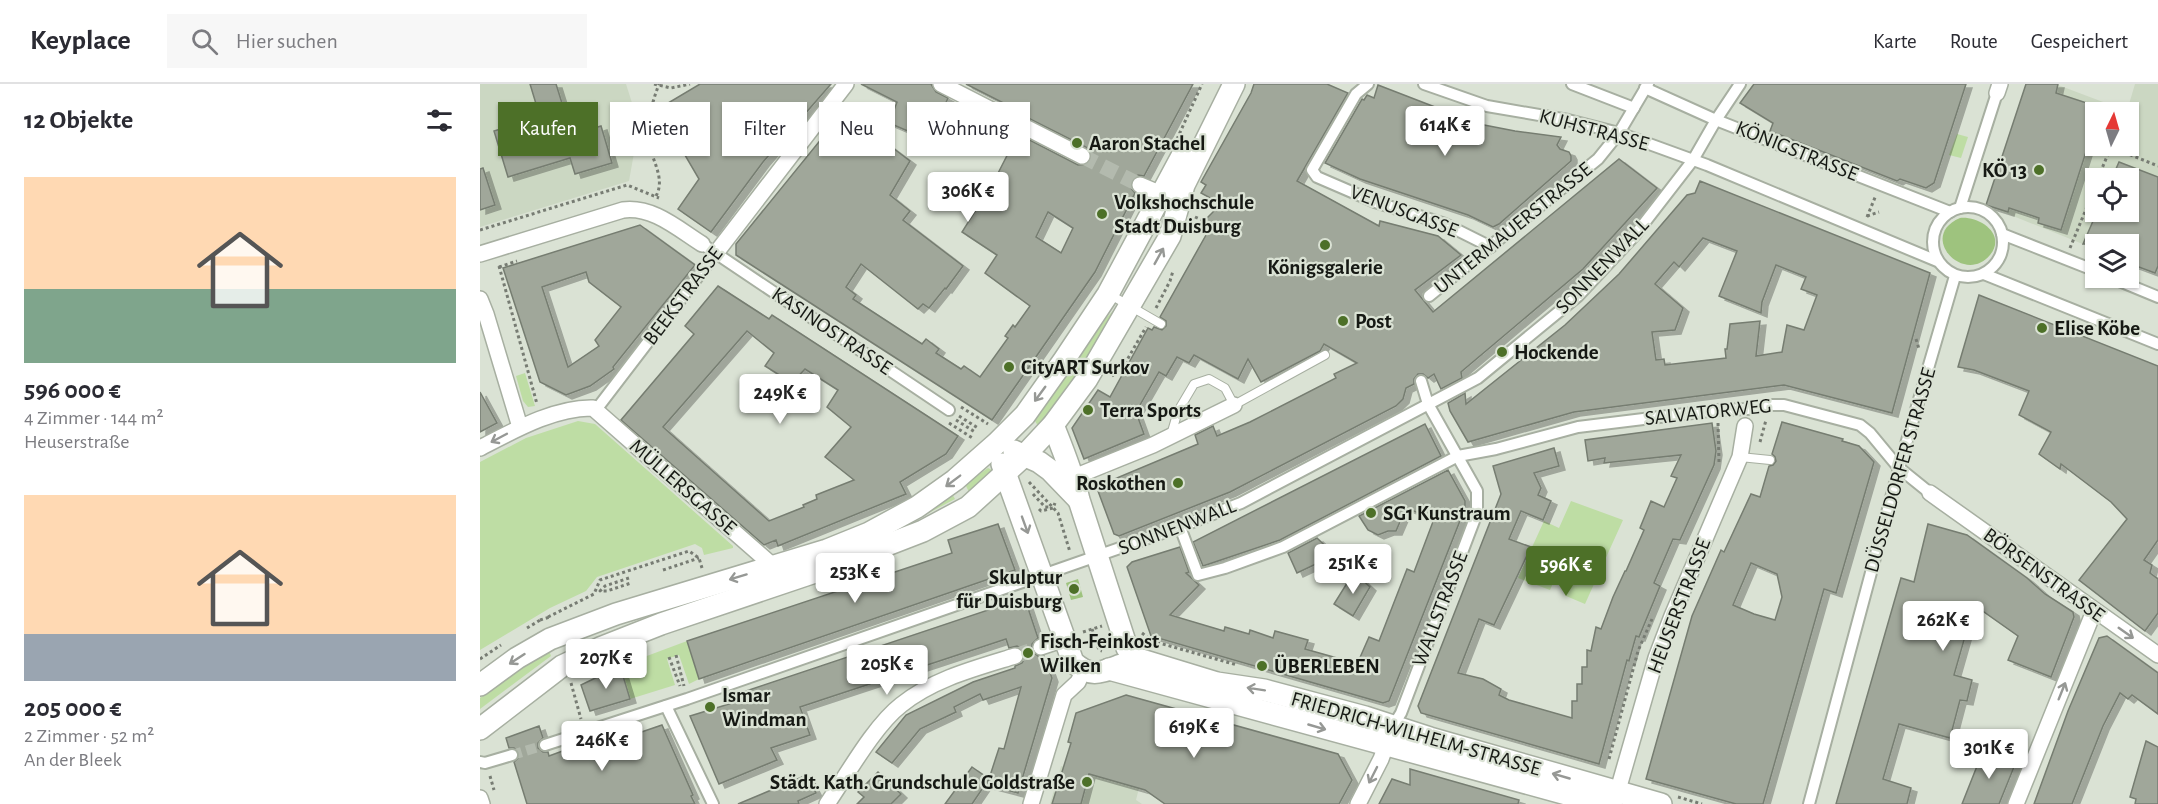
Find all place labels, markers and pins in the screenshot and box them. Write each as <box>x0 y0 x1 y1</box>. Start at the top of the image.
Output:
pin: 614K € <box>1396 106 1494 157</box>
place label: Aaron Stachel <box>1089 133 1206 154</box>
marker: Aaron Stachel <box>1070 136 1084 150</box>
place label: KÖ 13 <box>1982 158 2027 181</box>
marker: KÖ 13 <box>2032 163 2046 177</box>
pin: 306K € <box>919 172 1017 223</box>
place label: Volkshochschule Stadt Duisburg <box>1114 192 1254 237</box>
marker: Volkshochschule Stadt Duisburg <box>1095 207 1109 221</box>
marker: Königsgalerie <box>1318 238 1332 252</box>
place label: Königsgalerie <box>1267 257 1383 278</box>
place label: Post <box>1355 311 1392 332</box>
marker: Post <box>1336 314 1350 328</box>
place label: Elise Köbe <box>2054 318 2140 339</box>
marker: Elise Köbe <box>2035 321 2049 335</box>
place label: Hockende <box>1514 342 1599 363</box>
marker: Hockende <box>1495 345 1509 359</box>
place label: CityART Surkov <box>1021 357 1150 378</box>
marker: CityART Surkov <box>1002 360 1016 374</box>
pin: 249K € <box>731 374 829 425</box>
place label: Terra Sports <box>1100 400 1201 421</box>
marker: Terra Sports <box>1081 403 1095 417</box>
place label: Roskothen <box>1076 473 1166 494</box>
marker: Roskothen <box>1171 476 1185 490</box>
place label: SG1 Kunstraum <box>1383 503 1511 524</box>
marker: SG1 Kunstraum <box>1364 506 1378 520</box>
pin: 251K € <box>1304 544 1402 595</box>
pin: 596K € <box>1517 546 1615 597</box>
pin: 253K € <box>806 553 904 604</box>
place label: Skulptur für Duisburg <box>956 567 1063 612</box>
marker: Skulptur für Duisburg <box>1067 582 1081 596</box>
pin: 262K € <box>1894 601 1992 652</box>
place label: Fisch-Feinkost Wilken <box>1040 631 1159 676</box>
pin: 207K € <box>557 639 655 690</box>
pin: 205K € <box>838 645 936 696</box>
marker: Fisch-Feinkost Wilken <box>1021 646 1035 660</box>
place label: ÜBERLEBEN <box>1274 654 1380 677</box>
marker: ÜBERLEBEN <box>1255 659 1269 673</box>
place label: Ismar Windman <box>722 685 807 730</box>
marker: Ismar Windman <box>703 700 717 714</box>
pin: 619K € <box>1145 708 1243 759</box>
pin: 246K € <box>553 721 651 772</box>
pin: 301K € <box>1940 729 2038 780</box>
place label: Städt. Kath. Grundschule Goldstraße <box>770 772 1075 793</box>
marker: Städt. Kath. Grundschule Goldstraße <box>1080 775 1094 789</box>

